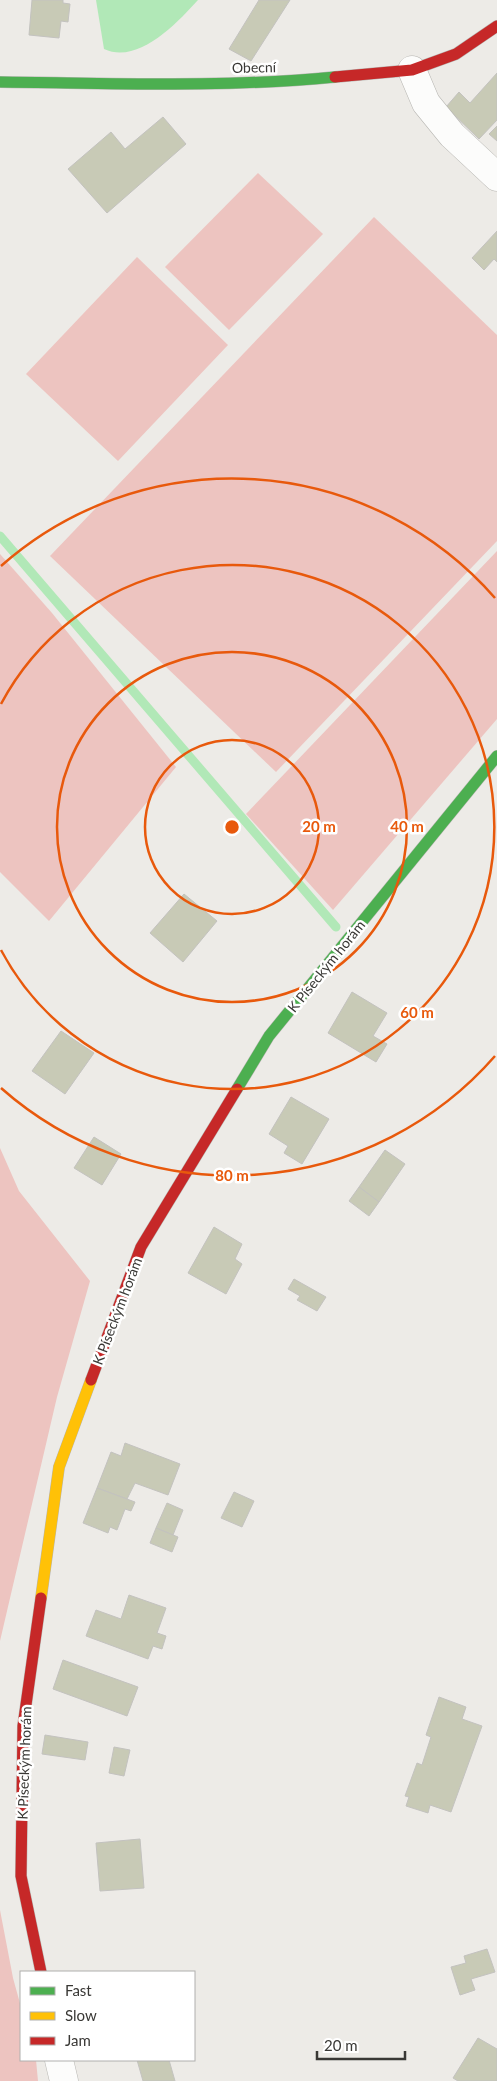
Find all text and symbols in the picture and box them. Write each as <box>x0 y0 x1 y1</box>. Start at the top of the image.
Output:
street label: Obecní <box>232 58 277 76</box>
text: 20 m <box>302 817 336 835</box>
text: 40 m <box>390 817 424 835</box>
centre of rings <box>223 818 241 836</box>
street label: K Píseckým horám <box>284 917 368 1015</box>
text: 60 m <box>400 1003 434 1021</box>
text: 80 m <box>215 1166 249 1184</box>
street label: K Píseckým horám <box>89 1255 145 1367</box>
street label: K Píseckým horám <box>14 1706 34 1820</box>
legend <box>20 1971 195 2061</box>
text: Fast <box>65 1981 92 1999</box>
text: Slow <box>65 2006 97 2024</box>
scale bar <box>317 2028 404 2060</box>
text: Jam <box>65 2031 91 2049</box>
text: 20 m <box>324 2036 358 2054</box>

